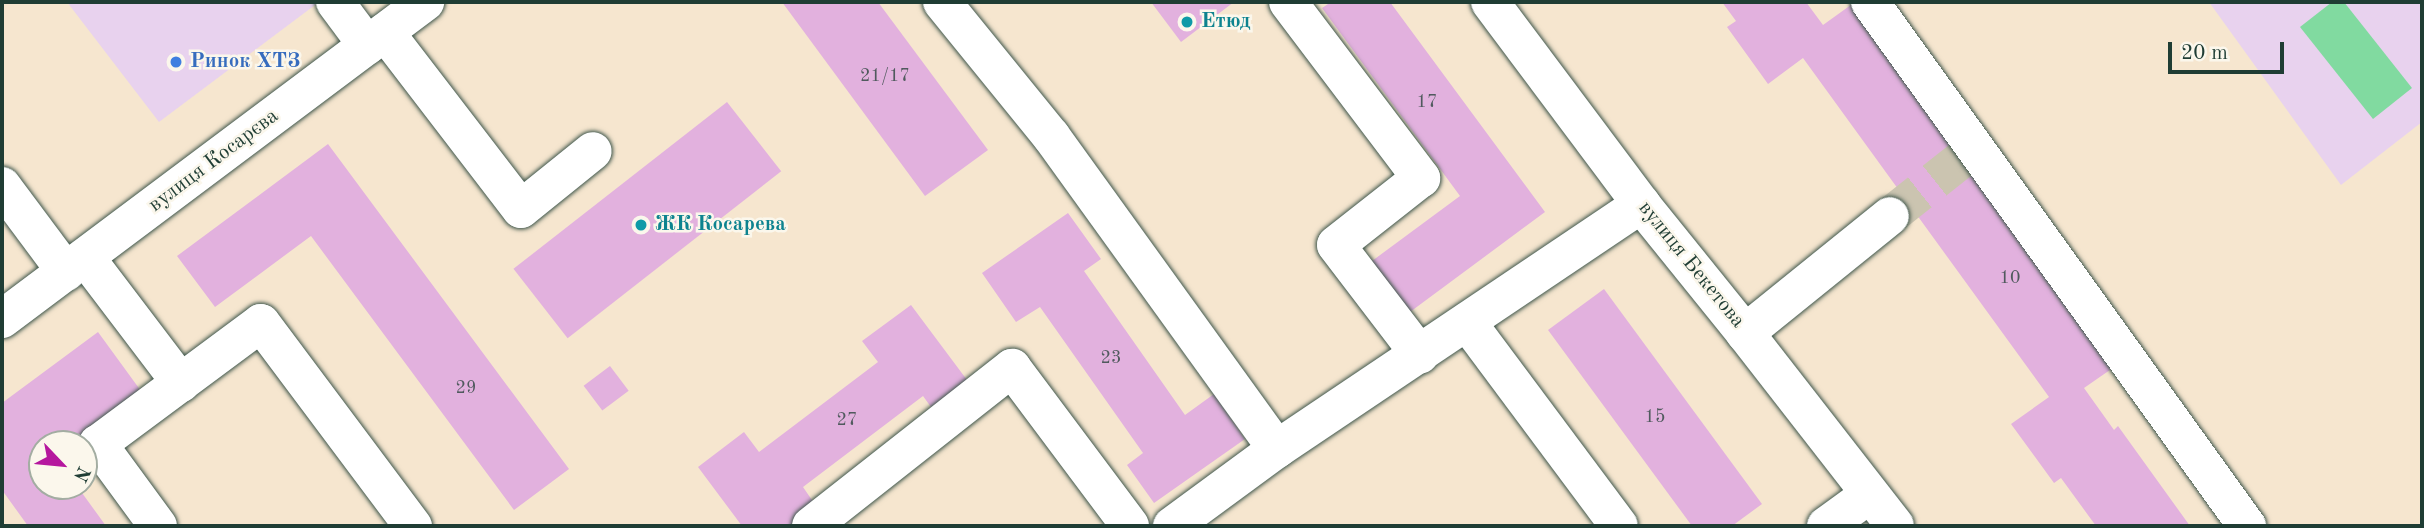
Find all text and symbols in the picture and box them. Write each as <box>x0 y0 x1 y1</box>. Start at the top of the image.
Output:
place label: Етюд <box>1201 9 1251 35</box>
marker: Етюд <box>1179 14 1195 30</box>
scale bar <box>2172 28 2288 72</box>
text: 20 m <box>2181 43 2228 64</box>
place label: Ринок ХТЗ <box>190 49 300 75</box>
marker: Ринок ХТЗ <box>168 54 184 70</box>
house number: 21/17 <box>860 65 910 87</box>
house number: 17 <box>1417 91 1437 113</box>
street label: вулиця Косарєва <box>144 104 284 218</box>
street label: вулиця Бекетова <box>1632 197 1750 333</box>
place label: ЖК Косарева <box>655 212 786 238</box>
marker: ЖК Косарева <box>633 217 649 233</box>
house number: 10 <box>2000 267 2020 289</box>
house number: 23 <box>1101 347 1121 369</box>
house number: 29 <box>456 377 476 399</box>
house number: 15 <box>1645 406 1665 428</box>
house number: 27 <box>837 409 857 431</box>
north arrow <box>28 430 98 500</box>
text: N <box>69 463 92 484</box>

